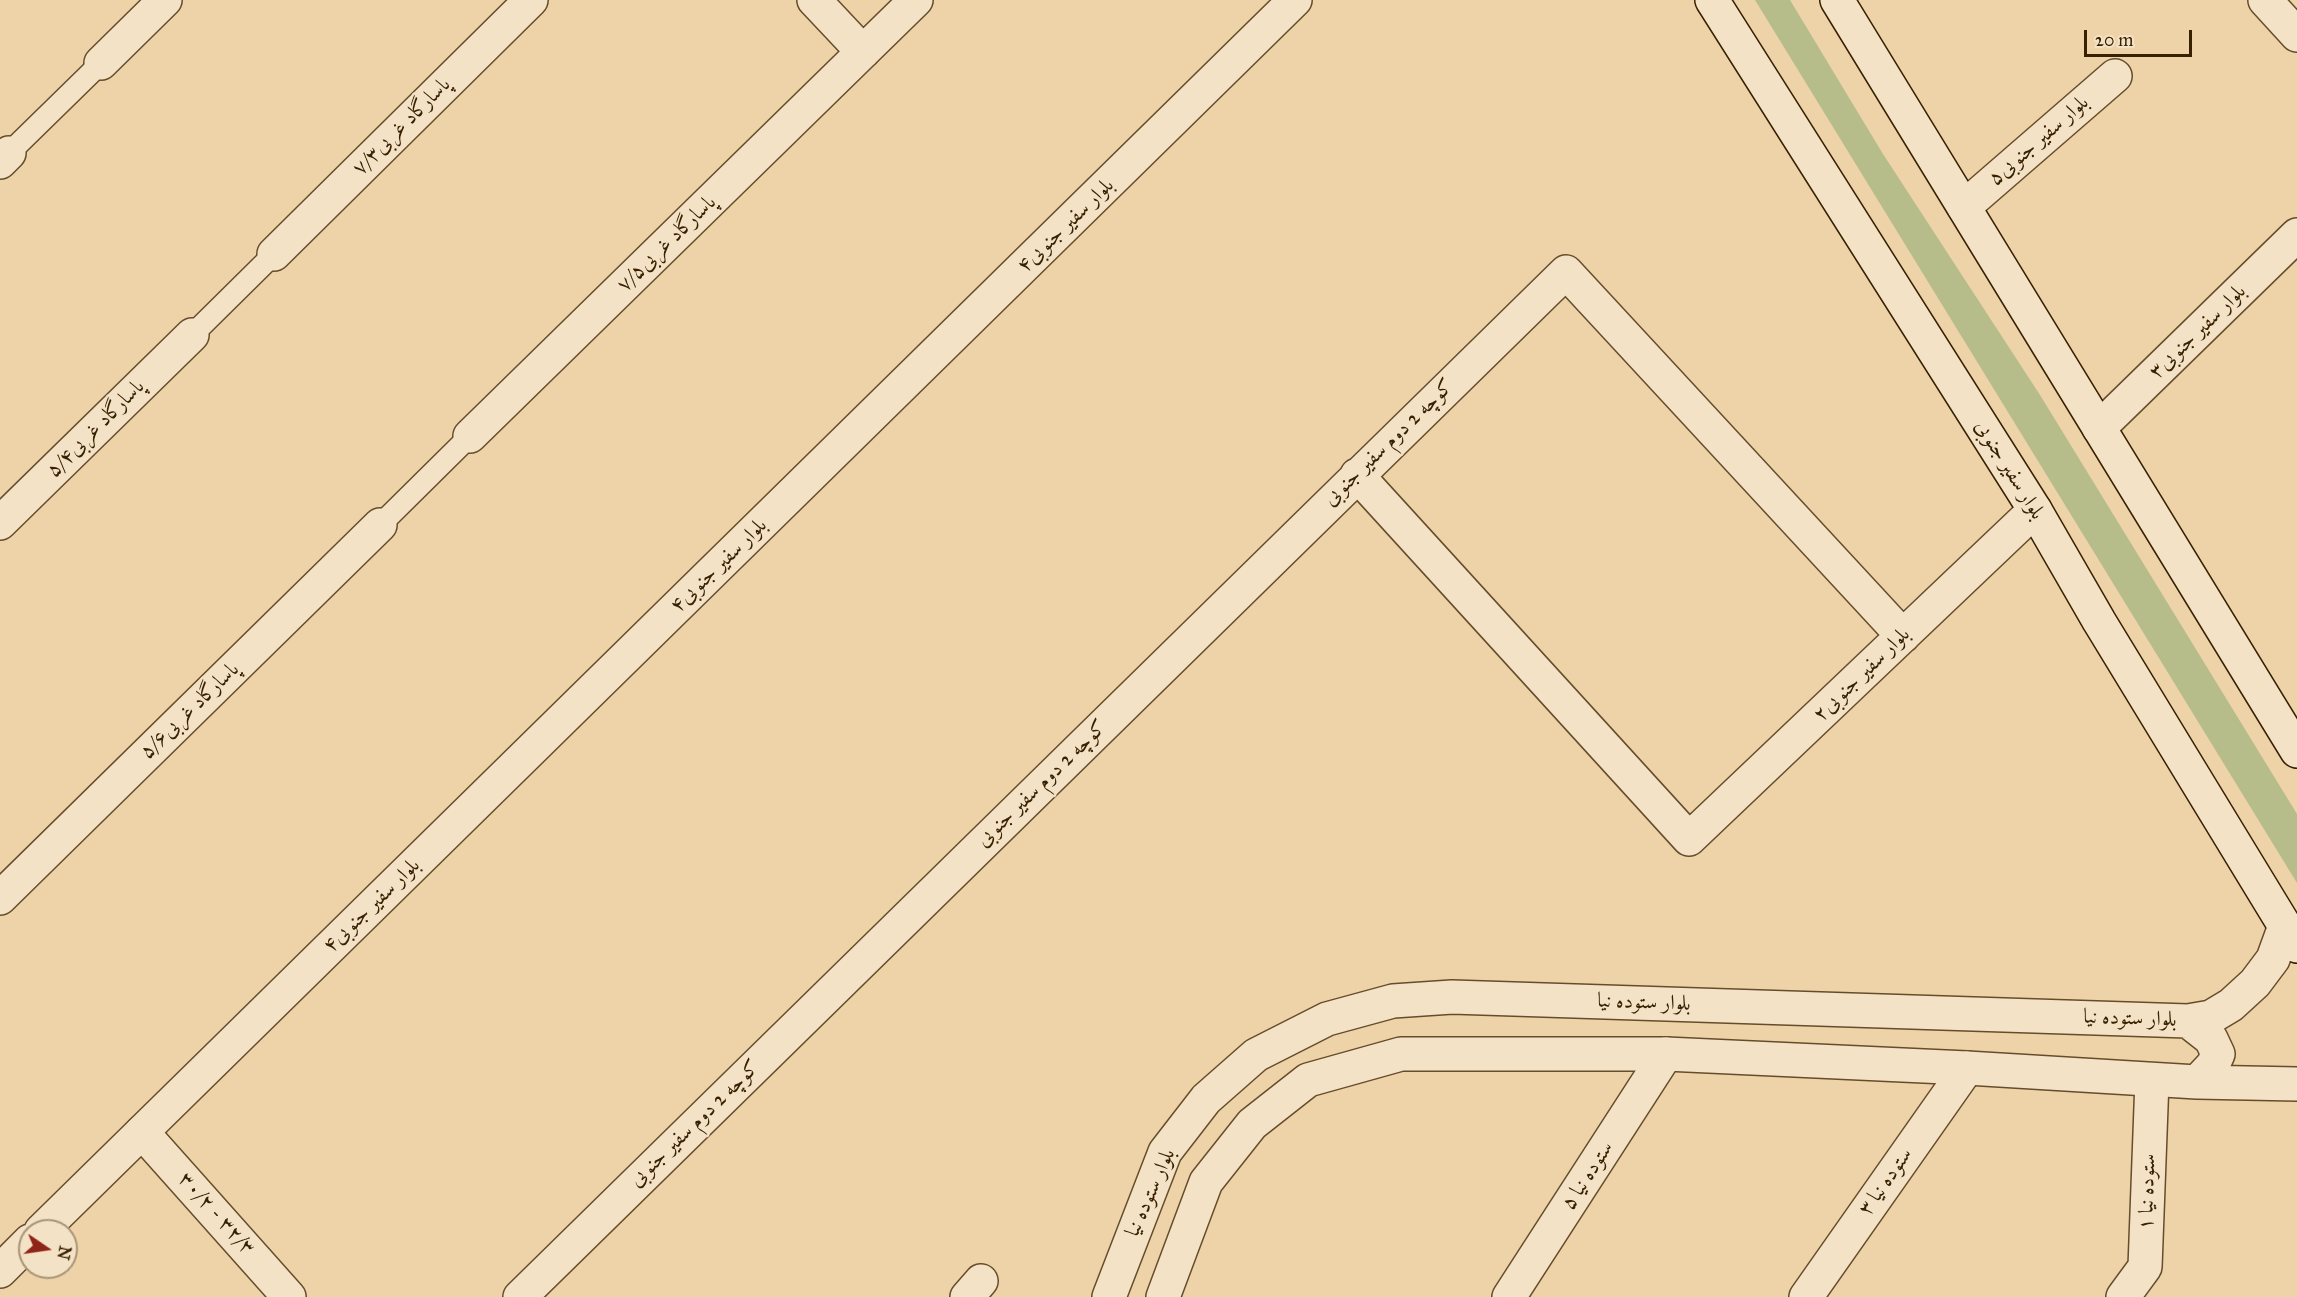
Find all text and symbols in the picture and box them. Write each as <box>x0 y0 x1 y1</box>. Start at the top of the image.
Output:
scale bar <box>2087 18 2195 56</box>
text: 20 m <box>2095 29 2133 51</box>
street label: پاسارگاد غربی۷/۳ <box>348 73 456 181</box>
street label: بلوار سفیر جنوبی۵ <box>1984 90 2094 192</box>
street label: بلوار سفیر جنوبی۴ <box>1012 174 1120 278</box>
street label: پاسارگاد غربی۷/۵ <box>612 190 722 298</box>
street label: بلوار سفیر جنوبی۳ <box>2144 280 2252 384</box>
street label: کوچه 2 دوم سفیر جنوبی <box>1318 374 1460 512</box>
street label: پاسارگاد غربی۵/۴ <box>42 375 150 483</box>
street label: بلوار سفیر جنوبی <box>1968 416 2050 524</box>
street label: بلوار سفیر جنوبی۴ <box>665 514 773 618</box>
street label: بلوار سفیر جنوبی۲ <box>1808 623 1916 727</box>
street label: پاسارگاد غربی۵/۶ <box>135 657 245 765</box>
street label: کوچه 2 دوم سفیر جنوبی <box>971 715 1113 853</box>
street label: بلوار سفیر جنوبی۴ <box>318 854 426 958</box>
street label: بلوار ستوده نیا <box>1597 989 1691 1017</box>
street label: بلوار ستوده نیا <box>2083 1005 2177 1033</box>
street label: کوچه 2 دوم سفیر جنوبی <box>624 1055 766 1193</box>
street label: ستوده نیا ۵ <box>1556 1137 1620 1215</box>
street label: ستوده نیا ۳ <box>1854 1143 1918 1221</box>
street label: بلوار ستوده نیا <box>1120 1145 1182 1241</box>
street label: ستوده نیا ۱ <box>2134 1153 2162 1231</box>
street label: ۳۰/۲ - ۳۲/۳ <box>172 1167 260 1261</box>
north arrow <box>18 1219 78 1279</box>
text: N <box>53 1244 75 1261</box>

